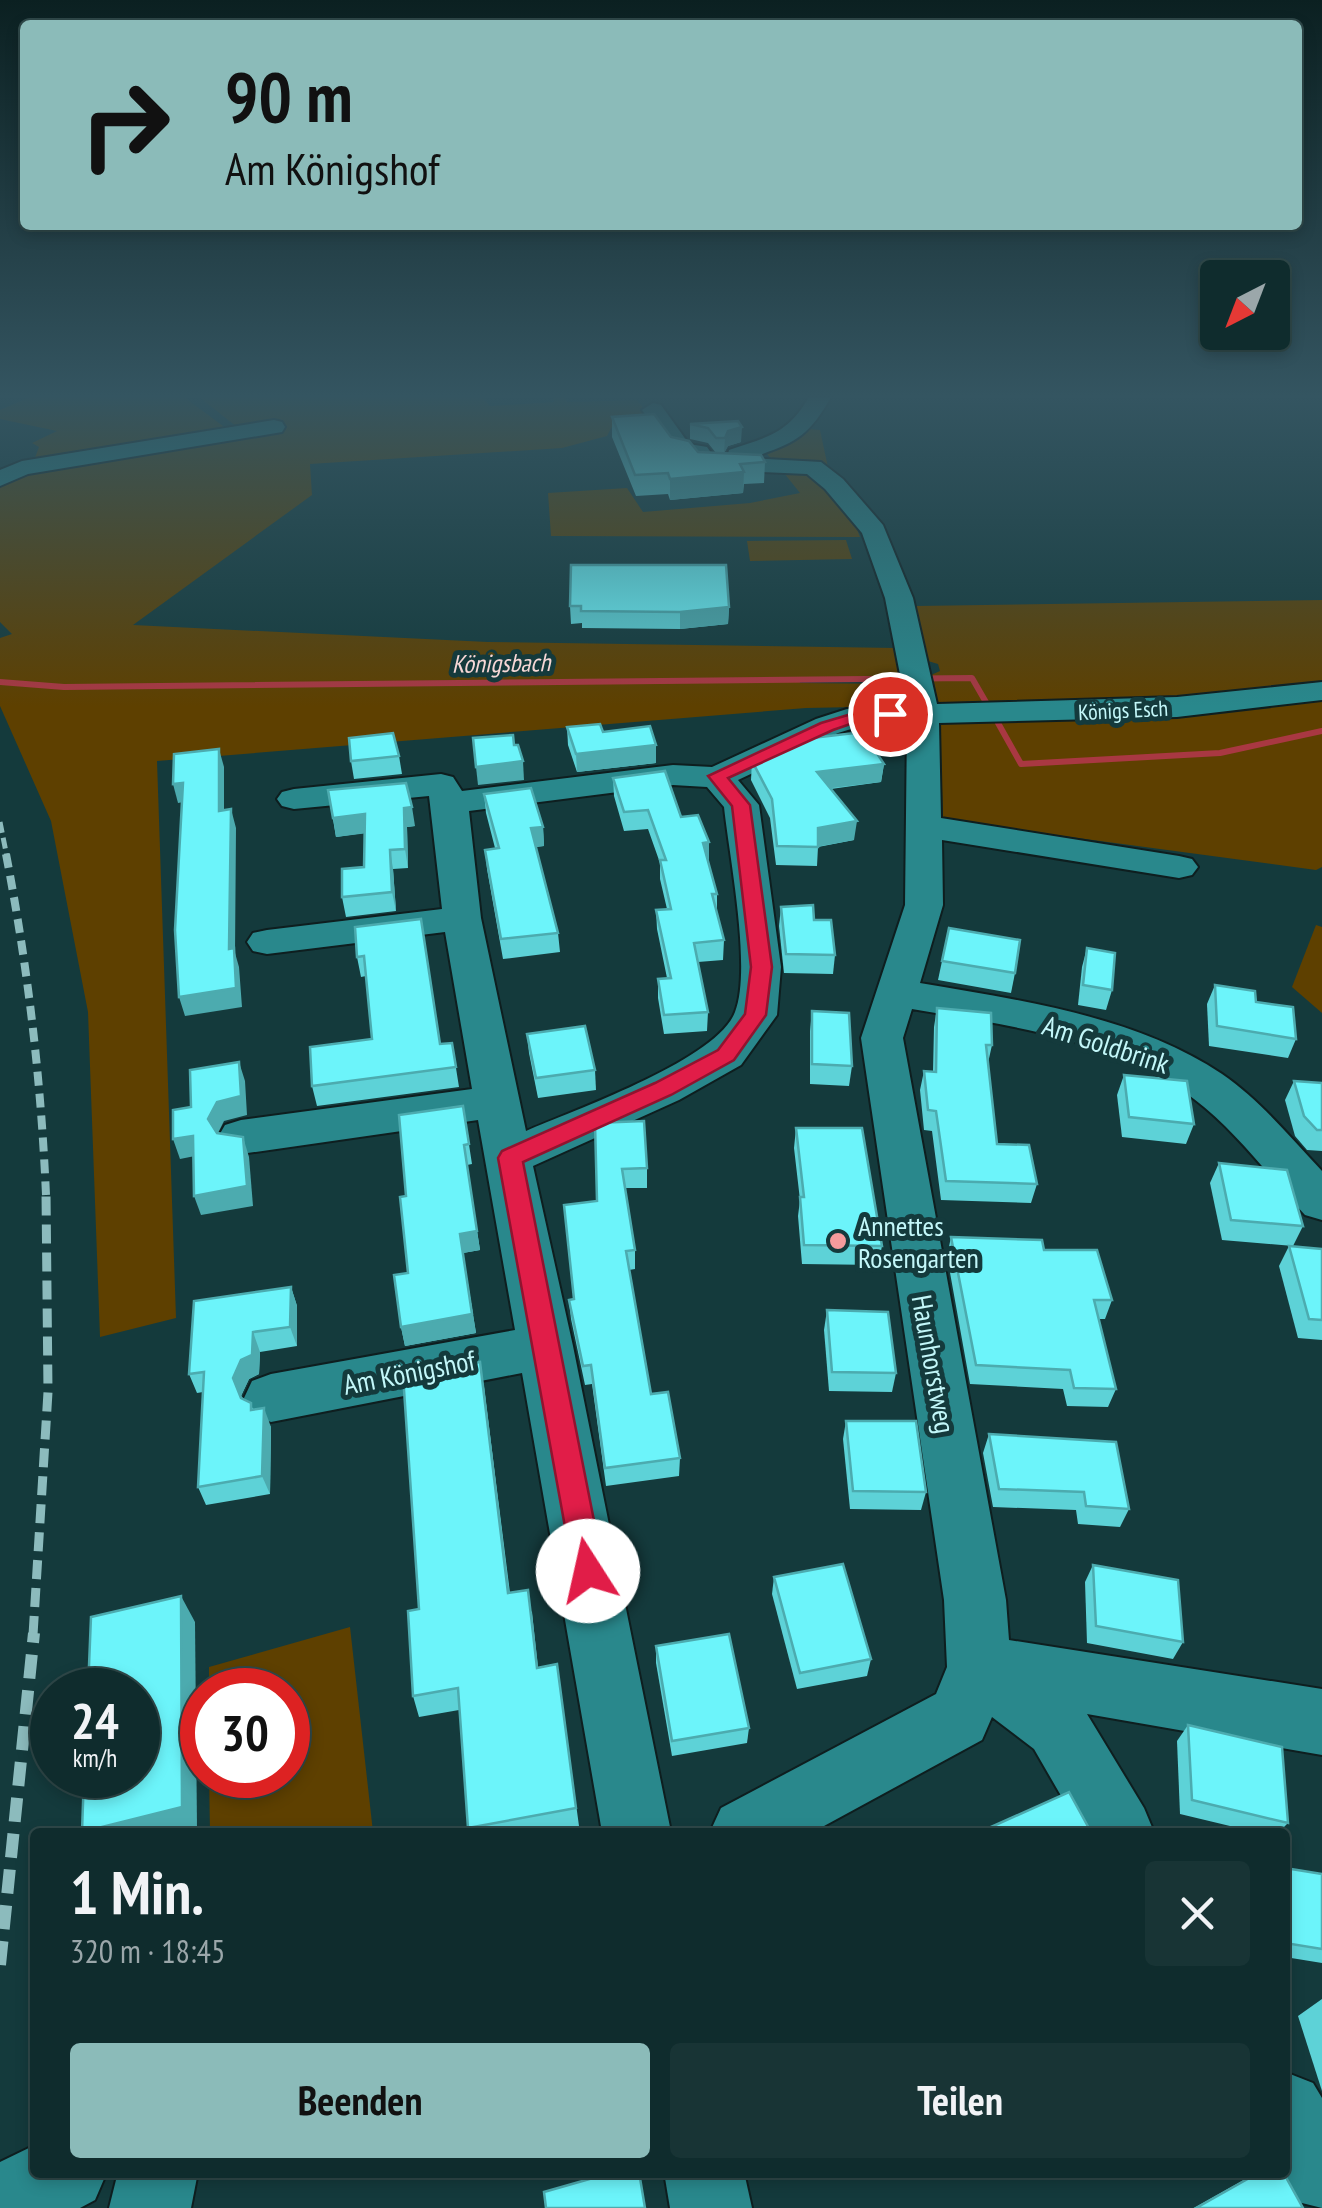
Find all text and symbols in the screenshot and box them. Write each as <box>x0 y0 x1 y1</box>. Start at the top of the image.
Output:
text: 90 m <box>225 51 353 141</box>
icon: right <box>60 60 190 190</box>
text: Am Königshof <box>225 139 440 197</box>
north arrow <box>1200 260 1290 350</box>
map controls <box>1200 260 1290 350</box>
water label: Königsbach <box>451 646 553 680</box>
pin <box>848 672 933 757</box>
icon: arrive <box>863 687 918 742</box>
street label: Königs Esch <box>1077 694 1169 726</box>
street label: Am Goldbrink <box>1038 1006 1174 1082</box>
place label: Annettes Rosengarten <box>858 1207 979 1276</box>
marker: Annettes Rosengarten <box>827 1230 849 1252</box>
street label: Haunhorstweg <box>904 1292 964 1436</box>
street label: Am Königshof <box>340 1341 480 1403</box>
position arrow <box>536 1519 640 1623</box>
speed limit sign: 30 <box>180 1668 310 1798</box>
text: 24 <box>71 1688 119 1753</box>
text: km/h <box>73 1742 117 1774</box>
text: 1 Min. <box>70 1853 204 1931</box>
button: close <box>1145 1861 1250 1966</box>
text: 320 m · 18:45 <box>70 1930 225 1972</box>
button: Beenden <box>70 2043 650 2158</box>
button: Teilen <box>670 2043 1250 2158</box>

